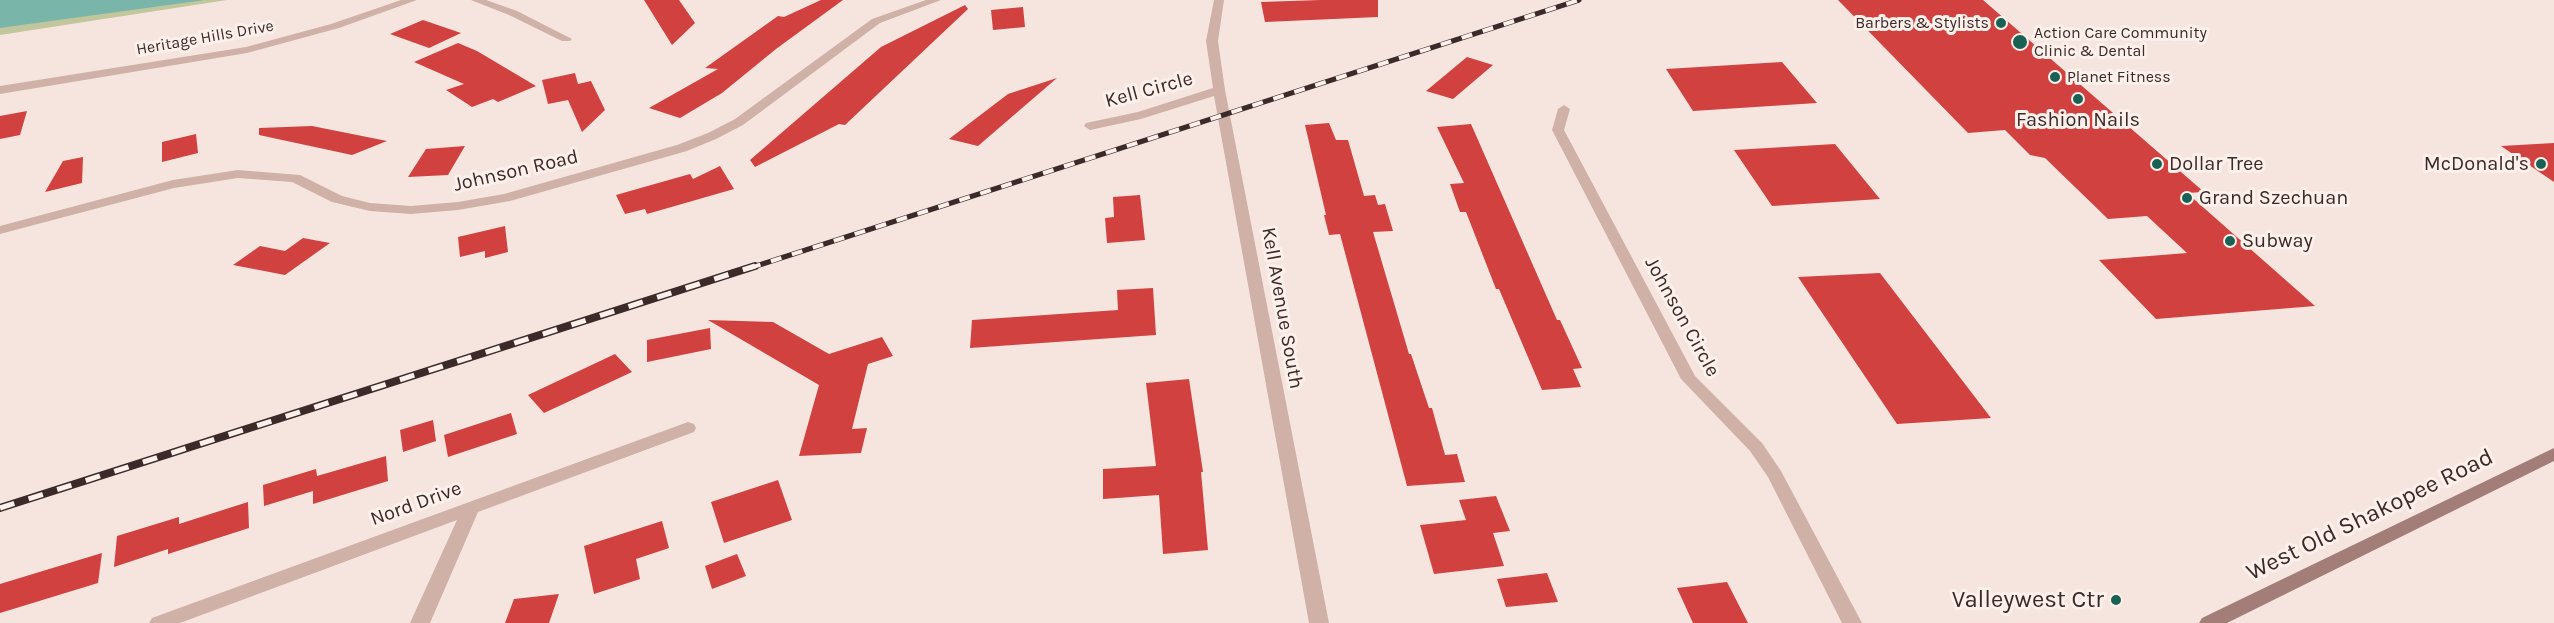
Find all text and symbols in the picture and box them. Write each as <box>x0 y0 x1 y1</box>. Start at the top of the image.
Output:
place label: Barbers & Stylists <box>1855 13 1989 33</box>
street label: Heritage Hills Drive <box>135 16 275 60</box>
marker: Barbers & Stylists <box>1994 16 2008 30</box>
place label: Action Care Community Clinic & Dental <box>2034 23 2207 61</box>
marker: Action Care Community Clinic & Dental <box>2011 33 2029 51</box>
street label: Kell Circle <box>1102 67 1196 113</box>
place label: Planet Fitness <box>2067 67 2171 87</box>
marker: Planet Fitness <box>2048 70 2062 84</box>
marker: Fashion Nails <box>2071 92 2085 106</box>
place label: Fashion Nails <box>2016 108 2140 132</box>
street label: Johnson Road <box>451 145 581 197</box>
place label: Dollar Tree <box>2169 152 2264 176</box>
place label: McDonald's <box>2424 152 2529 176</box>
marker: Dollar Tree <box>2150 157 2164 171</box>
marker: McDonald's <box>2534 157 2548 171</box>
place label: Grand Szechuan <box>2199 186 2348 210</box>
marker: Grand Szechuan <box>2180 191 2194 205</box>
street label: Kell Avenue South <box>1256 225 1308 391</box>
place label: Subway <box>2242 229 2313 253</box>
marker: Subway <box>2223 234 2237 248</box>
street label: Johnson Circle <box>1639 253 1725 381</box>
street label: West Old Shakopee Road <box>2242 443 2498 587</box>
street label: Nord Drive <box>367 476 465 532</box>
place label: Valleywest Ctr <box>1952 586 2104 614</box>
marker: Valleywest Ctr <box>2109 593 2123 607</box>

